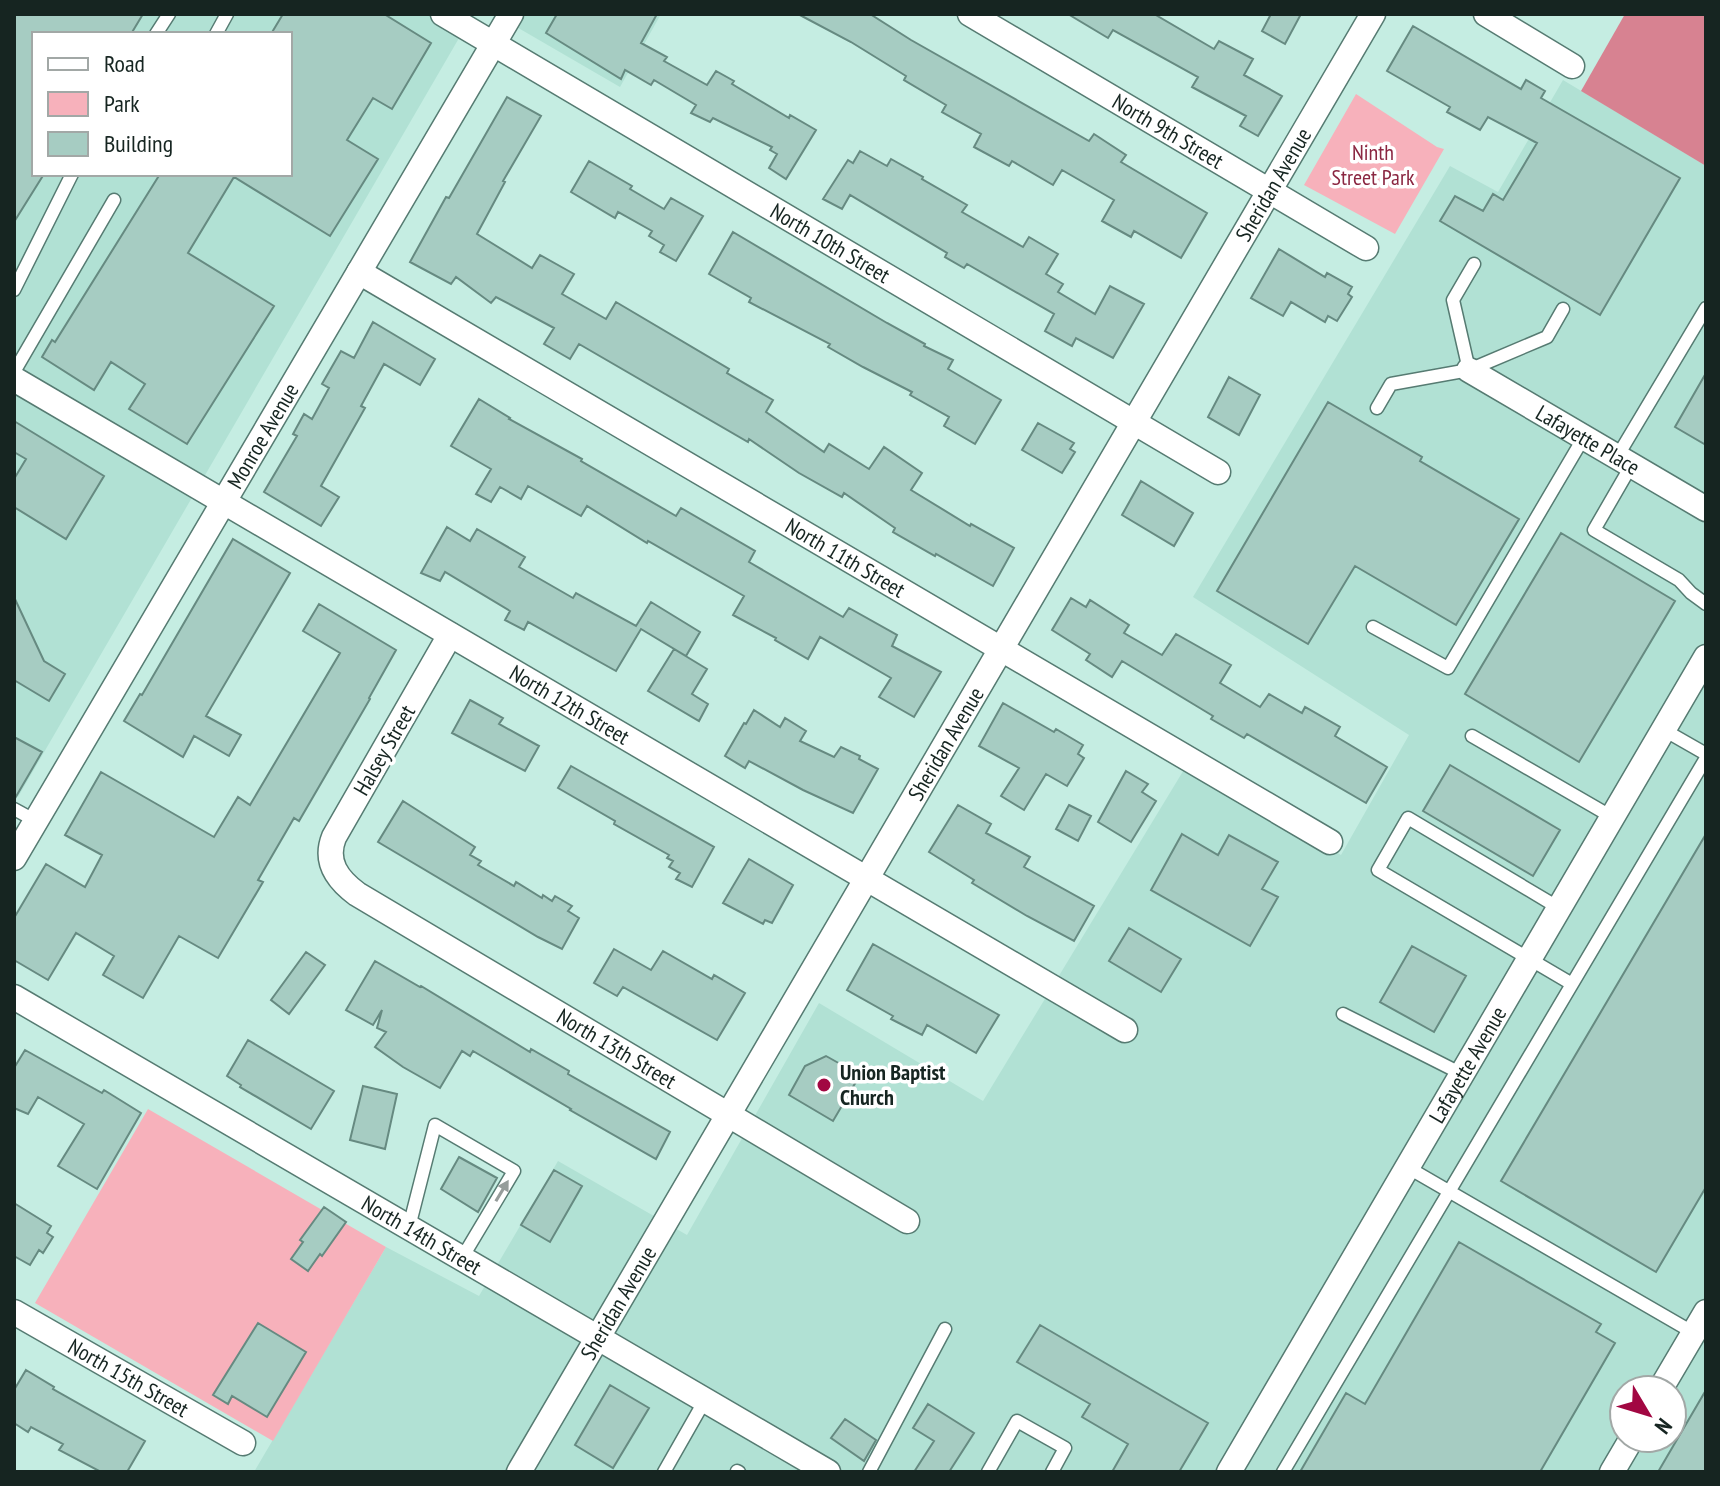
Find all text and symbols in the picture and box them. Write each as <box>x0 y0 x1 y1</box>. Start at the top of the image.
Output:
legend <box>32 32 292 176</box>
text: Road <box>104 48 145 79</box>
street label: North 9th Street <box>1107 87 1229 175</box>
text: Park <box>104 88 140 119</box>
street label: Sheridan Avenue <box>1229 123 1317 246</box>
text: Building <box>104 128 173 159</box>
park label: Ninth Street Park <box>1332 138 1415 191</box>
street label: North 10th Street <box>766 197 895 289</box>
street label: Monroe Avenue <box>221 378 305 494</box>
street label: Lafayette Place <box>1531 398 1645 481</box>
street label: North 11th Street <box>780 511 910 604</box>
street label: North 12th Street <box>505 659 635 751</box>
street label: Sheridan Avenue <box>901 682 990 806</box>
street label: Halsey Street <box>347 700 421 800</box>
street label: Lafayette Avenue <box>1422 1001 1512 1128</box>
street label: North 13th Street <box>552 1002 681 1095</box>
place label: Union Baptist Church <box>840 1058 946 1111</box>
marker: Union Baptist Church <box>815 1076 833 1094</box>
one-way arrow <box>494 1180 508 1202</box>
street label: North 14th Street <box>357 1189 487 1281</box>
street label: Sheridan Avenue <box>574 1241 662 1365</box>
street label: North 15th Street <box>63 1332 194 1423</box>
north arrow <box>1608 1374 1688 1454</box>
text: N <box>1649 1413 1678 1440</box>

